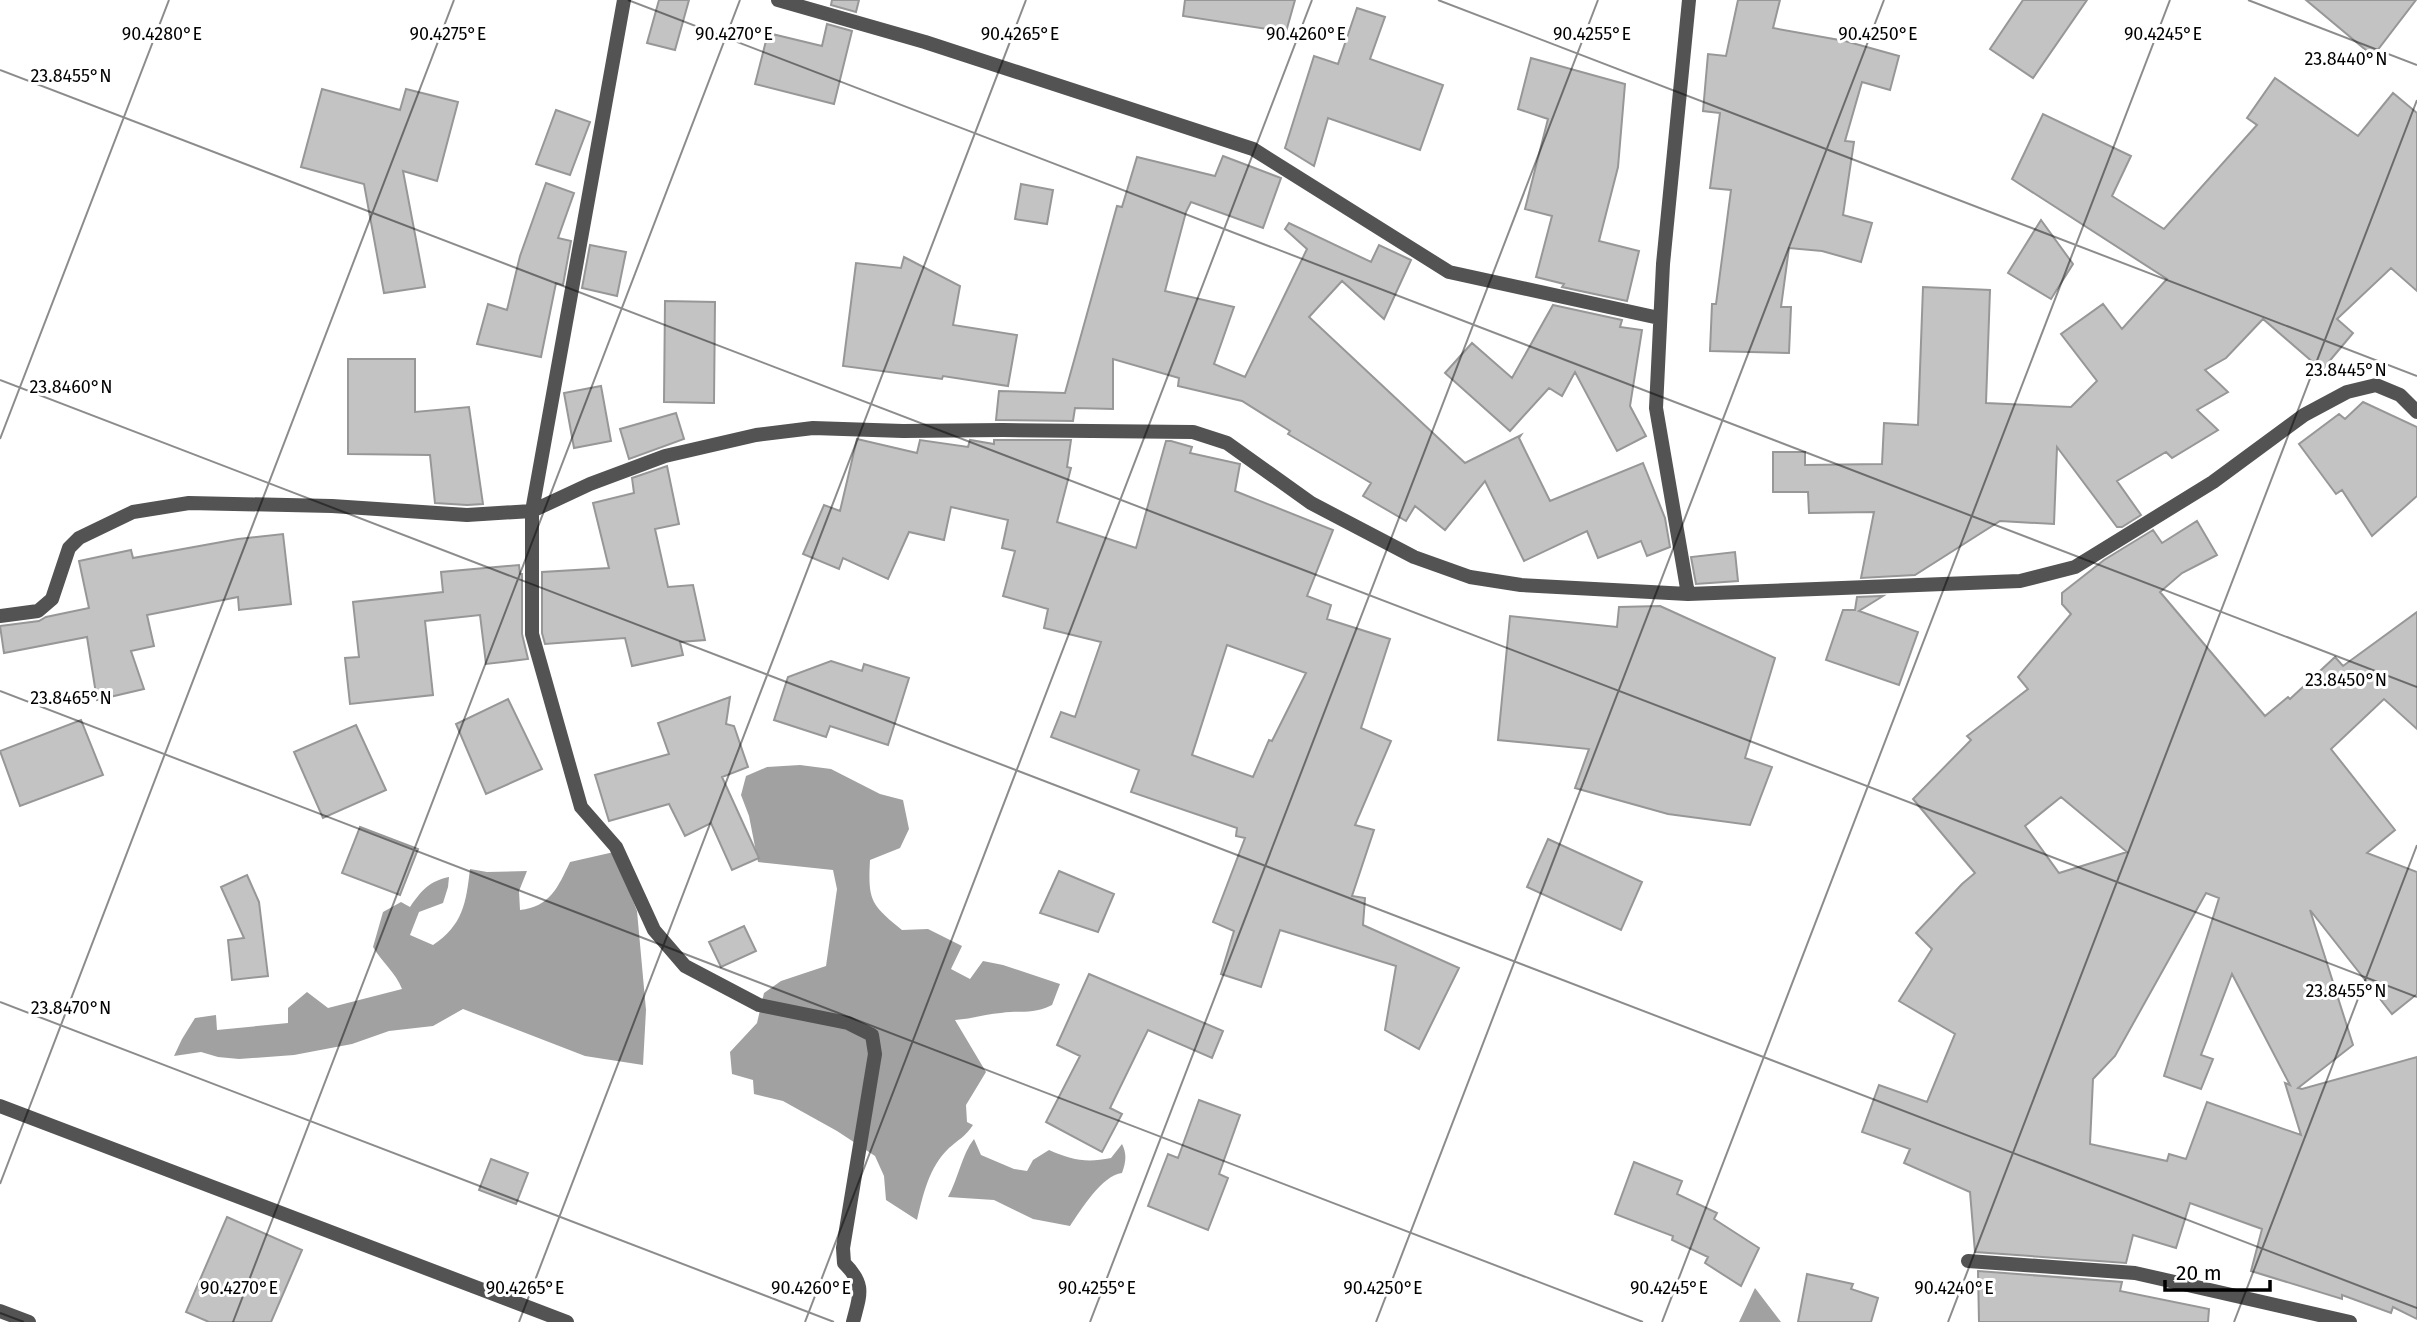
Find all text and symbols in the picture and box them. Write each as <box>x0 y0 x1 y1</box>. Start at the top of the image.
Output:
text: 90.4280°E <box>122 23 202 45</box>
text: 90.4275°E <box>410 23 486 45</box>
text: 90.4270°E <box>695 23 773 45</box>
text: 90.4265°E <box>981 23 1059 45</box>
text: 90.4260°E <box>1266 23 1346 45</box>
text: 90.4255°E <box>1553 23 1631 45</box>
text: 90.4250°E <box>1838 23 1918 45</box>
text: 90.4245°E <box>2124 23 2202 45</box>
text: 23.8440°N <box>2305 48 2387 70</box>
text: 23.8455°N <box>31 65 111 87</box>
text: 23.8445°N <box>2305 359 2387 381</box>
text: 23.8460°N <box>30 376 112 398</box>
text: 23.8450°N <box>2305 669 2387 691</box>
text: 23.8465°N <box>30 687 112 709</box>
text: 23.8455°N <box>2306 980 2386 1002</box>
text: 23.8470°N <box>31 997 111 1019</box>
scale bar <box>2165 1248 2270 1292</box>
text: 20 m <box>2176 1260 2222 1286</box>
text: 90.4270°E <box>200 1277 278 1299</box>
text: 90.4265°E <box>486 1277 564 1299</box>
text: 90.4260°E <box>771 1277 851 1299</box>
text: 90.4255°E <box>1058 1277 1136 1299</box>
text: 90.4250°E <box>1343 1277 1423 1299</box>
text: 90.4245°E <box>1630 1277 1708 1299</box>
text: 90.4240°E <box>1914 1277 1994 1299</box>

